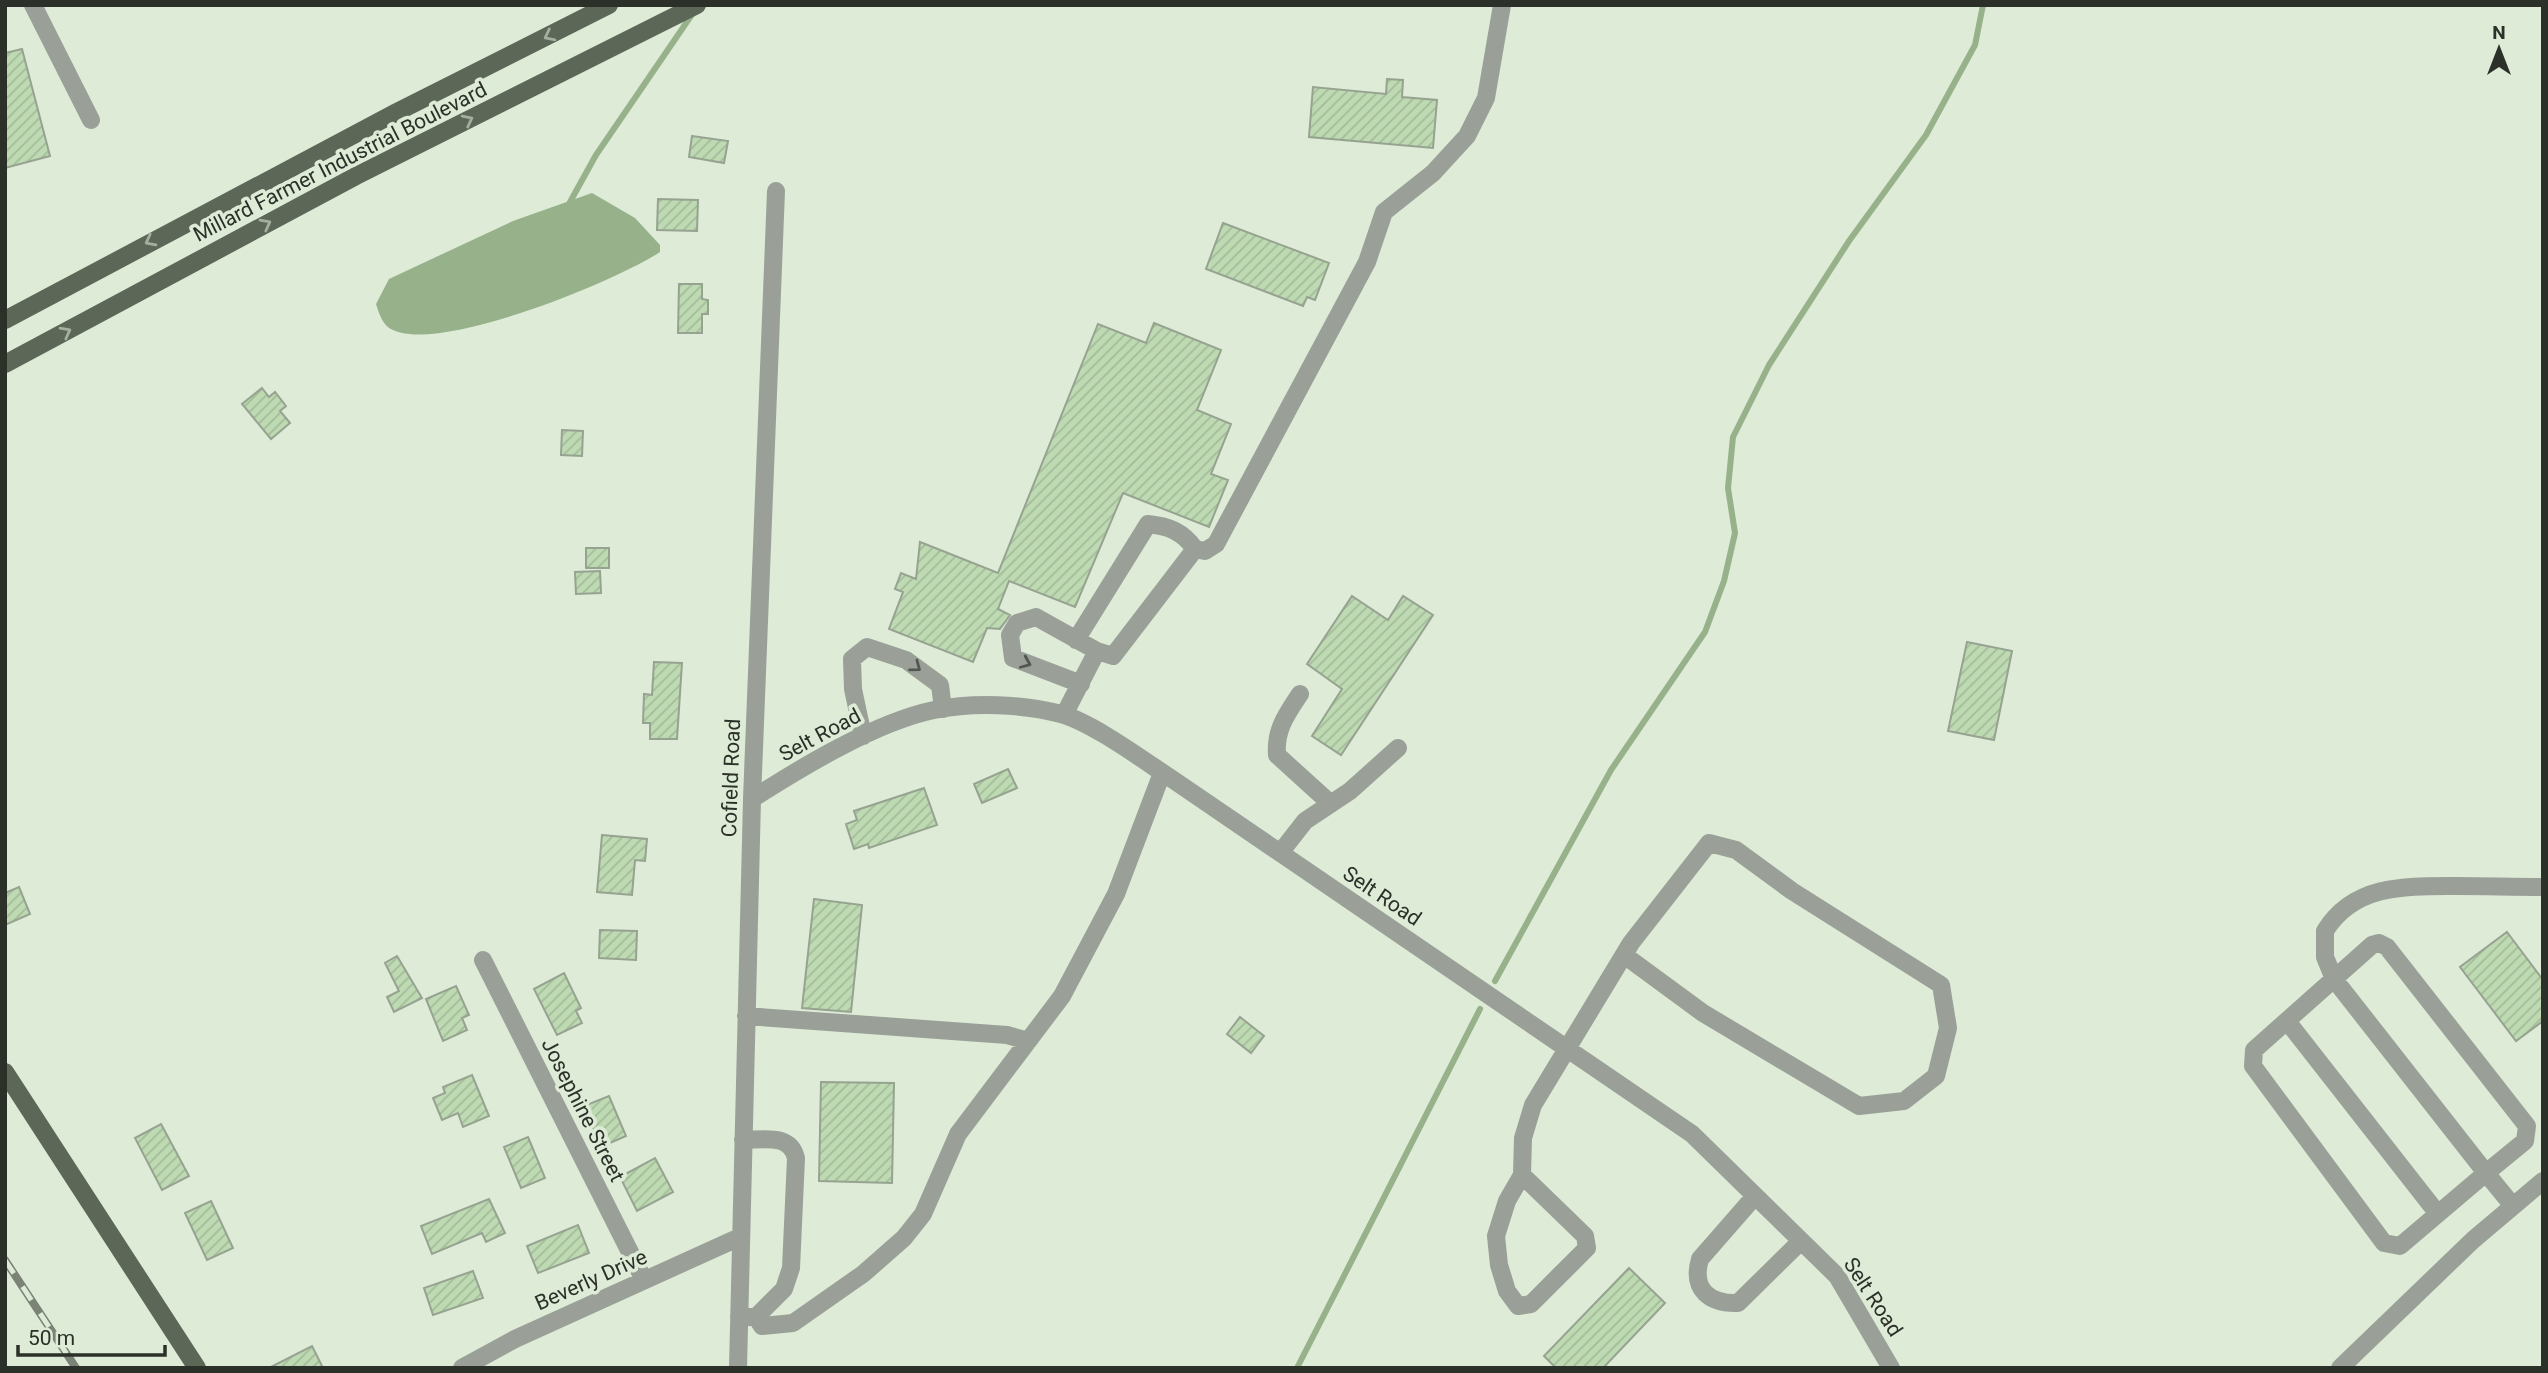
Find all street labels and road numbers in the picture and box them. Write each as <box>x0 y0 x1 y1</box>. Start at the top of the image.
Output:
street label: Millard Farmer Industrial Boulevard <box>189 77 491 247</box>
street label: Selt Road <box>775 704 865 766</box>
street label: Cofield Road <box>717 718 745 838</box>
street label: Selt Road <box>1338 861 1426 931</box>
street label: Josephine Street <box>537 1034 629 1186</box>
street label: Beverly Drive <box>531 1245 651 1315</box>
street label: Selt Road <box>1839 1253 1907 1341</box>

